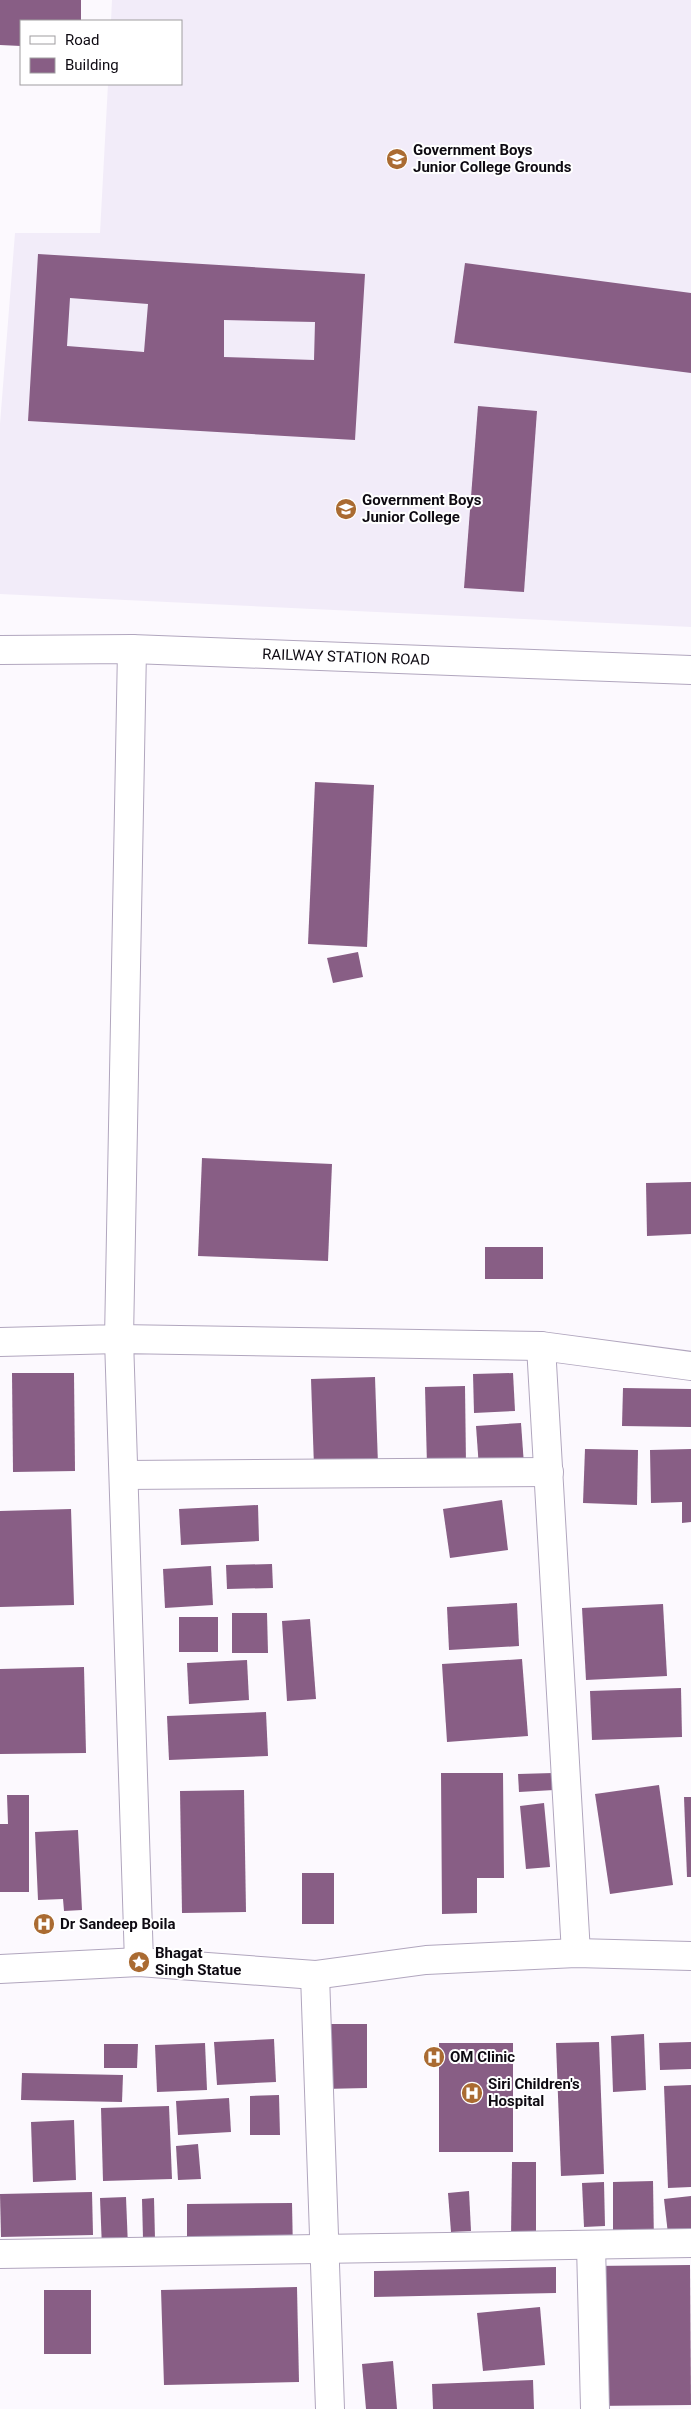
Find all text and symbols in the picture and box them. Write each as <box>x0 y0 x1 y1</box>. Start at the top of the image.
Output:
legend <box>20 20 182 85</box>
text: Road <box>65 31 99 49</box>
text: Building <box>65 56 119 74</box>
place label: Government Boys Junior College Grounds <box>413 141 572 176</box>
school or university icon: Government Boys Junior College Grounds <box>385 147 409 171</box>
place label: Government Boys Junior College <box>362 491 482 526</box>
school or university icon: Government Boys Junior College <box>334 497 358 521</box>
street label: RAILWAY STATION ROAD <box>262 645 430 669</box>
hospital icon: Dr Sandeep Boila <box>32 1912 56 1936</box>
place label: Dr Sandeep Boila <box>60 1915 175 1933</box>
place label: Bhagat Singh Statue <box>155 1944 241 1979</box>
place icon: Bhagat Singh Statue <box>127 1950 151 1974</box>
hospital icon: OM Clinic <box>422 2045 446 2069</box>
place label: OM Clinic <box>450 2048 515 2066</box>
place label: Siri Children's Hospital <box>488 2075 580 2110</box>
hospital icon: Siri Children's Hospital <box>460 2081 484 2105</box>

